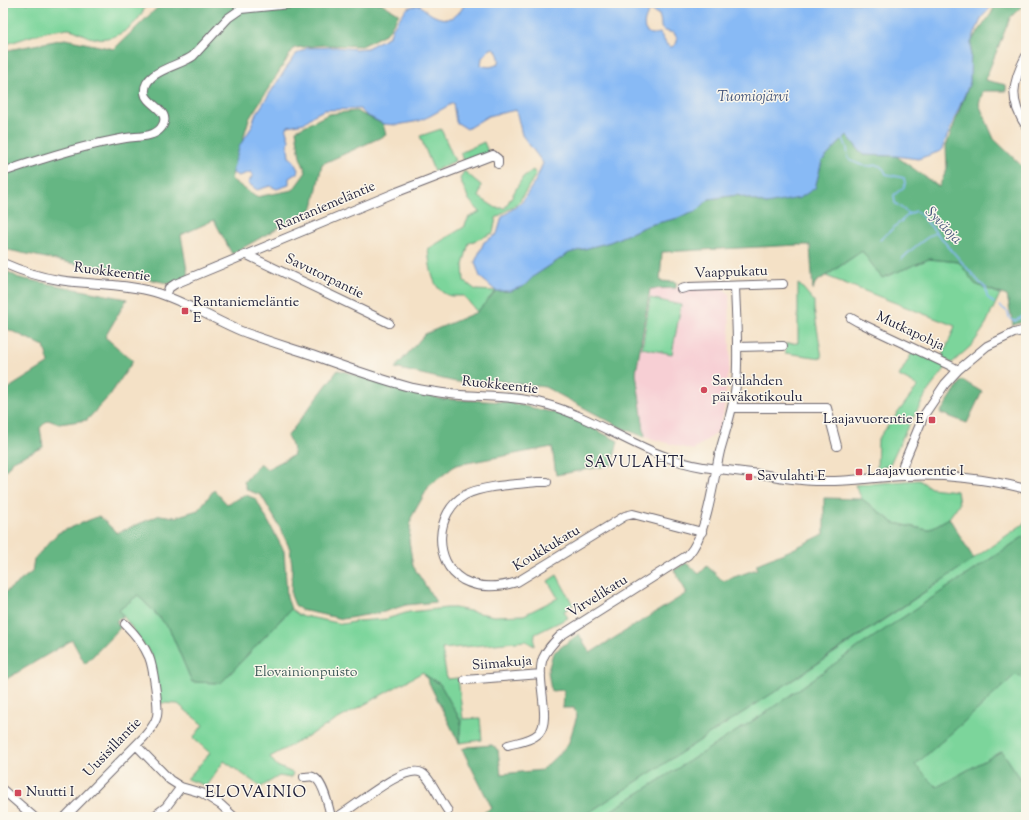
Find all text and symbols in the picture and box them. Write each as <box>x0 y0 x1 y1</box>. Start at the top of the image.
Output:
water label: Tuomiojärvi <box>717 87 789 108</box>
street label: Rantaniemeläntie <box>273 177 379 237</box>
water label: Syväoja <box>920 202 966 250</box>
street label: Savutorpantie <box>281 249 367 305</box>
street label: Ruokkeentie <box>73 258 151 288</box>
street label: Vaappukatu <box>694 262 768 284</box>
place label: Rantaniemeläntie E <box>193 293 299 329</box>
marker: Rantaniemeläntie E <box>180 306 190 316</box>
street label: Mutkapohja <box>873 307 948 357</box>
street label: Ruokkeentie <box>461 372 539 400</box>
place label: Savulahden päiväkotikoulu <box>712 372 803 408</box>
marker: Savulahden päiväkotikoulu <box>699 385 709 395</box>
place label: Laajavuorentie E <box>823 410 925 430</box>
marker: Laajavuorentie E <box>927 415 937 425</box>
district label: SAVULAHTI <box>585 453 685 474</box>
place label: Laajavuorentie I <box>867 462 964 482</box>
place label: Savulahti E <box>757 467 826 487</box>
marker: Laajavuorentie I <box>854 467 864 477</box>
marker: Savulahti E <box>744 472 754 482</box>
street label: Koukkukatu <box>510 521 584 577</box>
street label: Virvelikatu <box>564 571 632 623</box>
street label: Siimakuja <box>471 651 533 677</box>
park label: Elovainionpuisto <box>255 663 358 683</box>
street label: Uusisillantie <box>79 714 147 782</box>
district label: ELOVAINIO <box>205 782 307 805</box>
place label: Nuutti I <box>26 783 75 803</box>
marker: Nuutti I <box>13 788 23 798</box>

